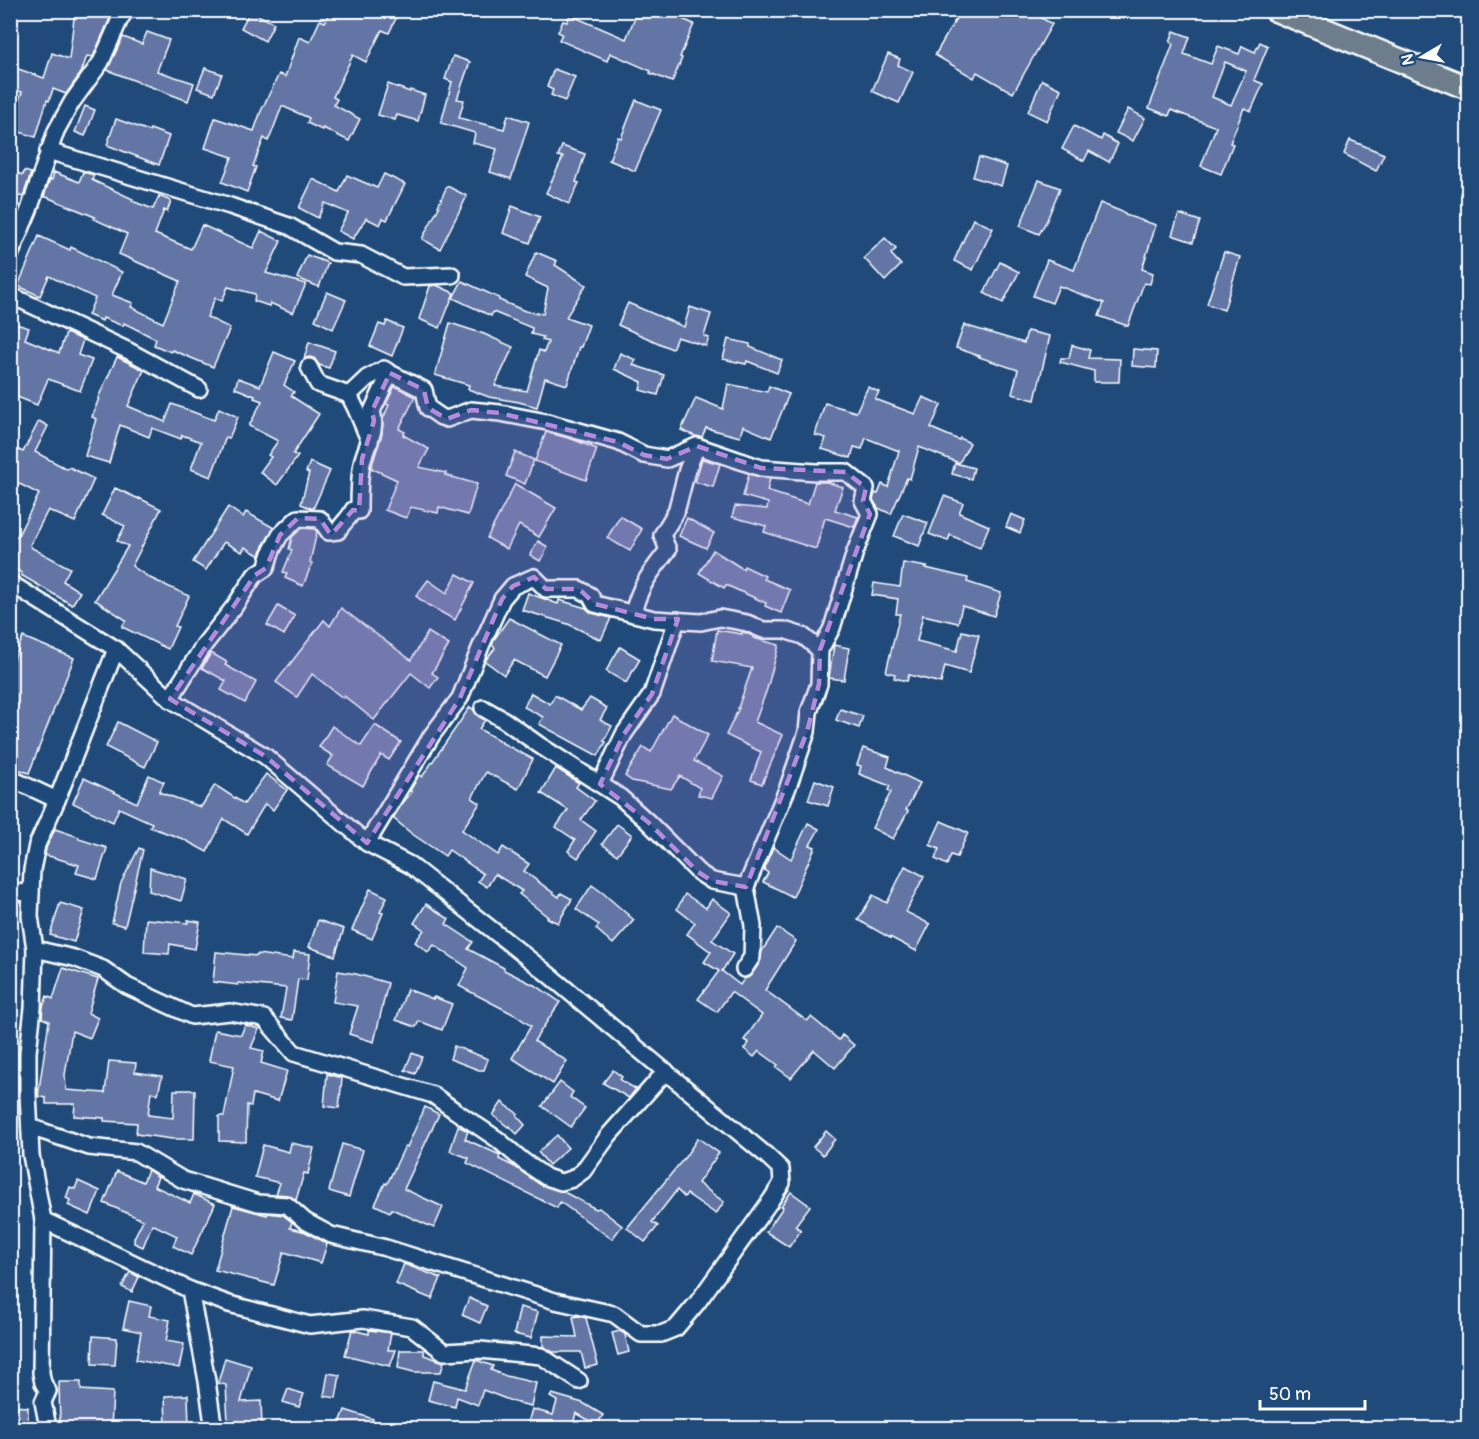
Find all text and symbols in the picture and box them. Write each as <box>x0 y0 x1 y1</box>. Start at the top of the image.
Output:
north arrow <box>1392 27 1452 87</box>
text: N <box>1397 52 1419 66</box>
scale bar <box>1260 1373 1365 1411</box>
text: 50 m <box>1269 1383 1311 1406</box>

